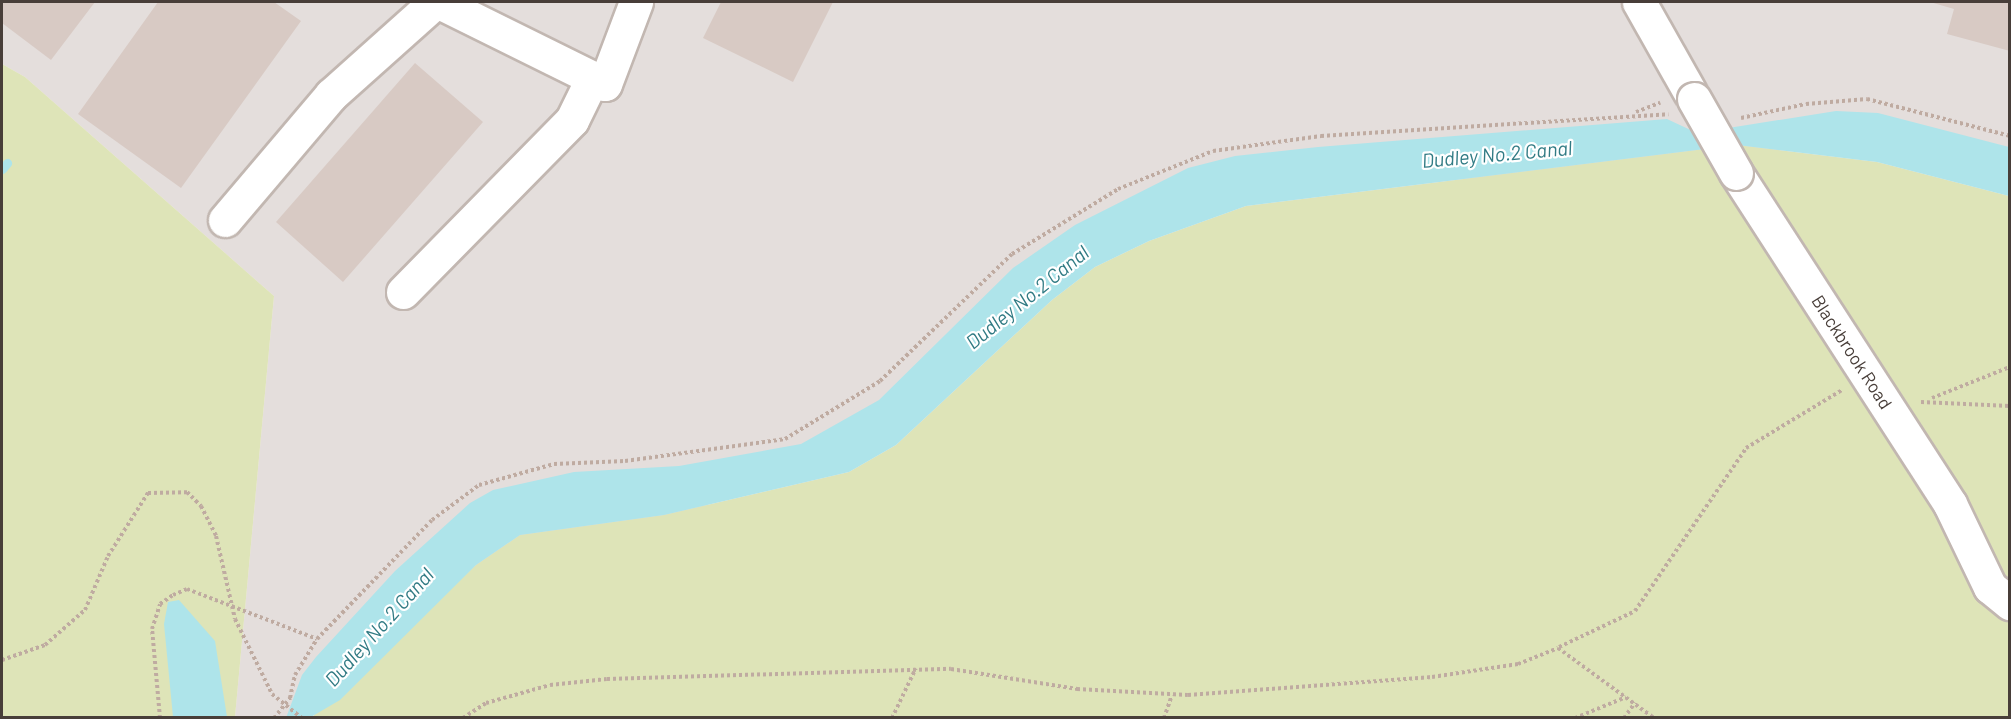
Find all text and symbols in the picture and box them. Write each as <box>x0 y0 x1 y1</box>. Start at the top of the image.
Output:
water label: Dudley No.2 Canal <box>1421 135 1573 173</box>
water label: Dudley No.2 Canal <box>961 240 1093 354</box>
street label: Blackbrook Road <box>1807 291 1897 413</box>
water label: Dudley No.2 Canal <box>320 563 438 691</box>

